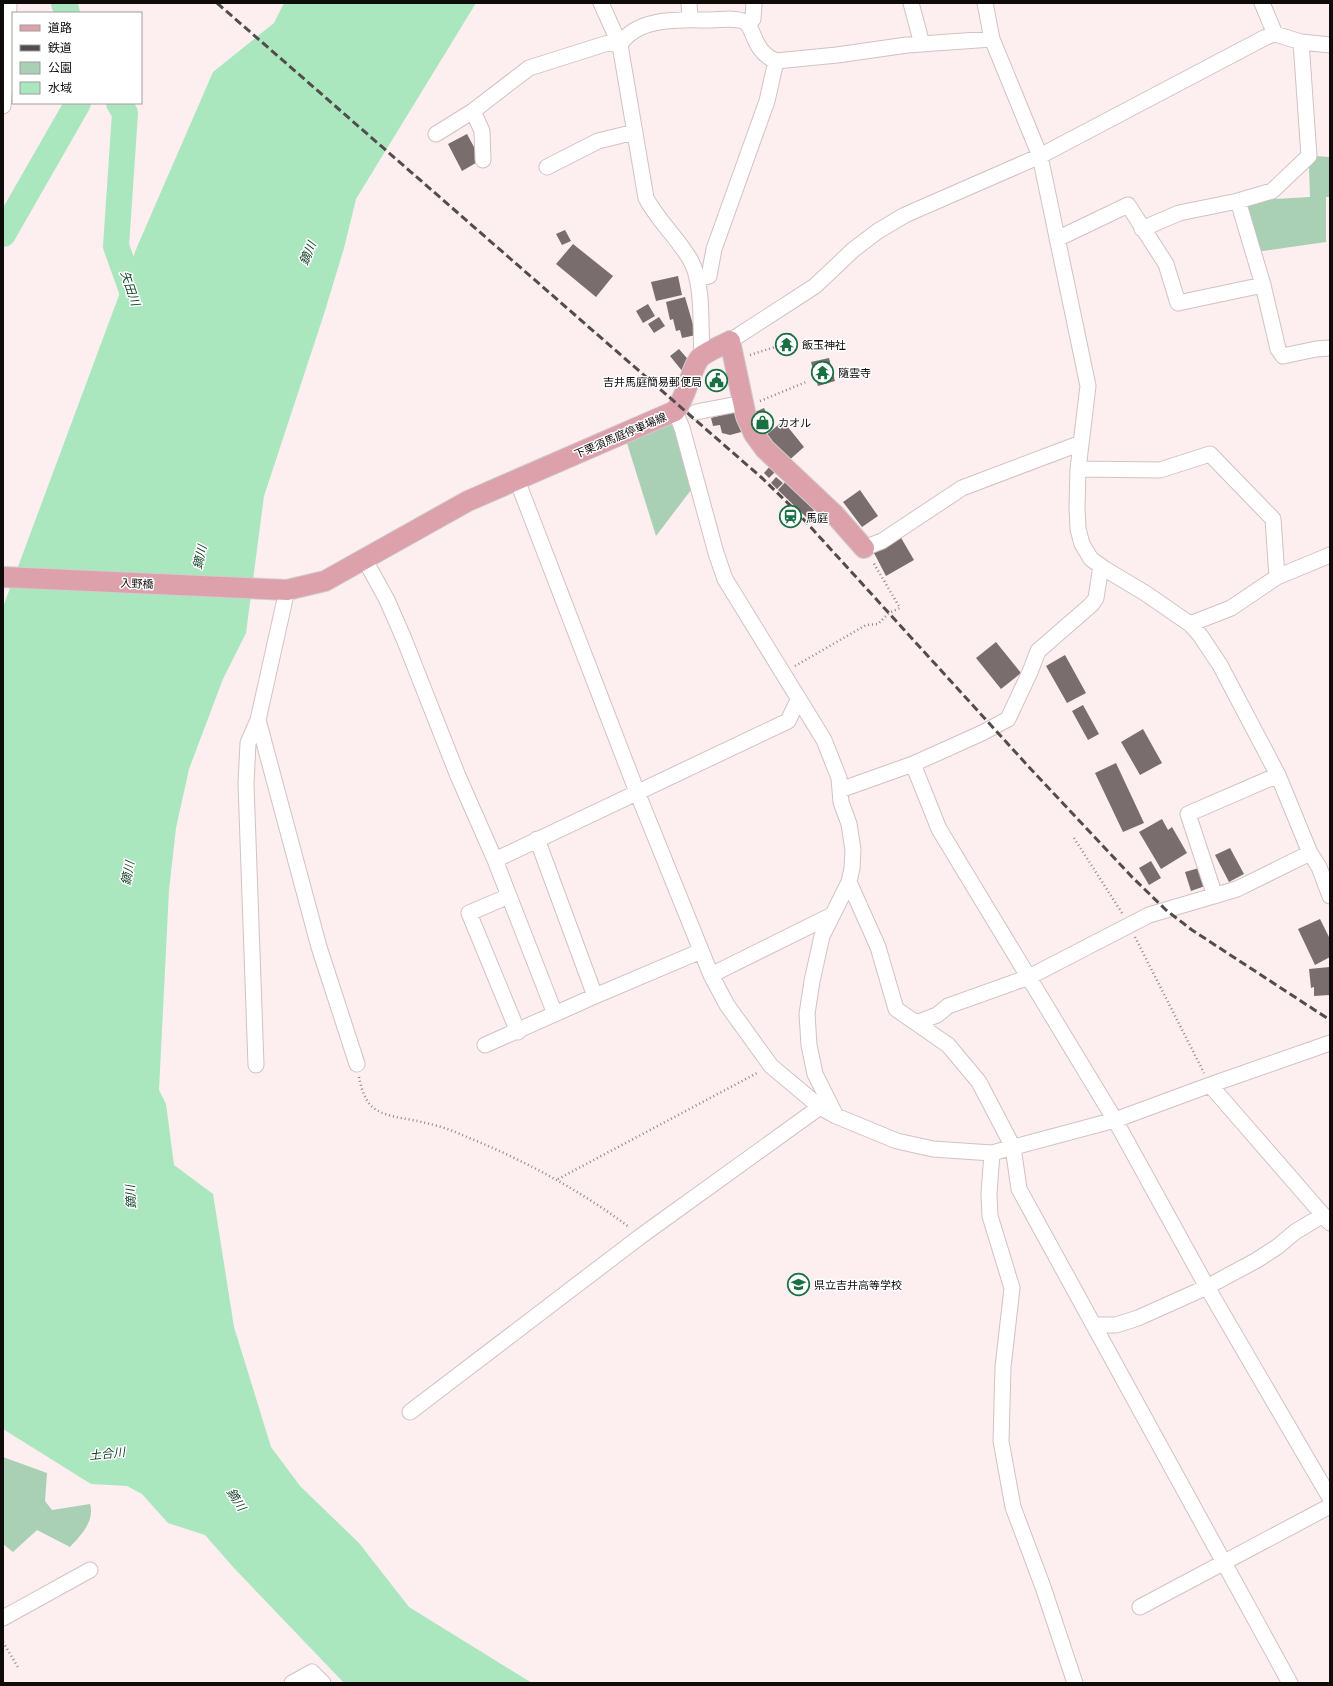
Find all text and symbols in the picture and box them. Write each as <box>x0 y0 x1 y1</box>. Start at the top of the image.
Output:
legend <box>12 12 142 104</box>
text: 道路 <box>48 20 72 34</box>
text: 鉄道 <box>48 40 72 54</box>
text: 公園 <box>48 60 72 74</box>
text: 水域 <box>48 80 72 94</box>
water label: 鏑川 <box>296 237 319 267</box>
water label: 矢田川 <box>119 269 144 309</box>
temple icon: 飯玉神社 <box>774 331 800 357</box>
place label: 飯玉神社 <box>802 338 846 351</box>
temple icon: 隨雲寺 <box>810 359 836 385</box>
place label: 隨雲寺 <box>838 366 871 379</box>
public building icon: 吉井馬庭簡易郵便局 <box>704 368 730 394</box>
place label: 吉井馬庭簡易郵便局 <box>603 375 702 388</box>
shop icon: カオル <box>749 409 775 435</box>
street label: 下栗須馬庭停車場線 <box>572 410 668 460</box>
place label: カオル <box>778 416 811 429</box>
station icon: 馬庭 <box>777 504 803 530</box>
place label: 馬庭 <box>806 511 828 524</box>
water label: 鏑川 <box>189 542 209 570</box>
street label: 入野橋 <box>120 576 154 590</box>
water label: 鏑川 <box>118 858 136 886</box>
water label: 鏑川 <box>122 1183 138 1209</box>
school or university icon: 県立吉井高等学校 <box>785 1271 811 1297</box>
place label: 県立吉井高等学校 <box>814 1278 902 1291</box>
water label: 土合川 <box>88 1444 128 1462</box>
water label: 鏑川 <box>225 1485 250 1515</box>

